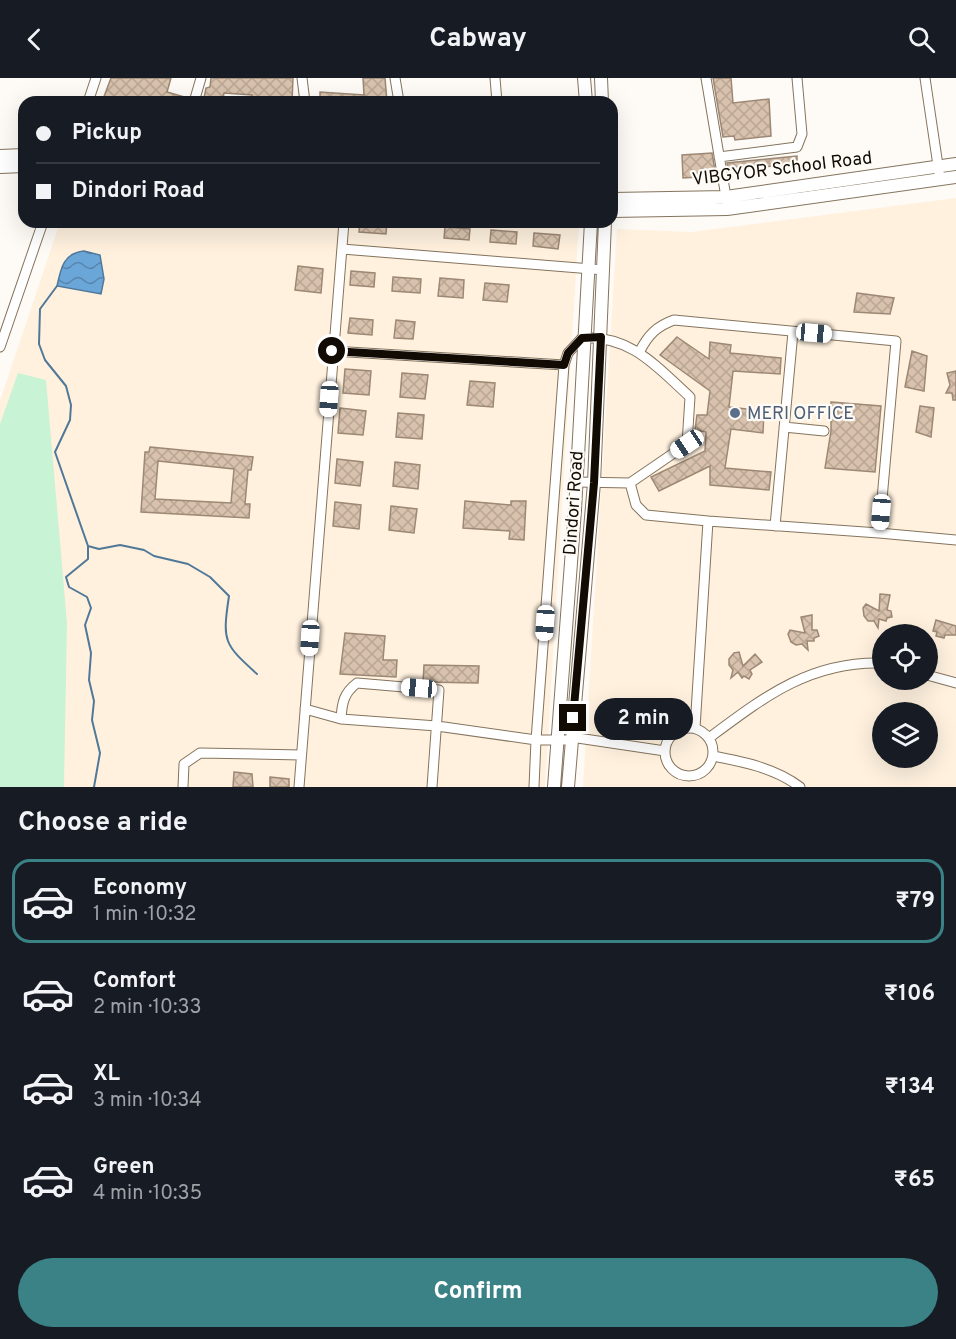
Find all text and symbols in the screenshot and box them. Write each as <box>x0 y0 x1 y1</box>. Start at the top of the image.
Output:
text: Cabway <box>429 22 527 56</box>
icon: back <box>18 23 51 56</box>
icon: search <box>905 23 938 56</box>
text: Pickup <box>72 120 142 147</box>
street label: VIBGYOR School Road <box>691 147 874 192</box>
text: Dindori Road <box>72 178 205 205</box>
car <box>795 322 833 344</box>
route start <box>318 337 345 364</box>
car <box>319 380 339 418</box>
place label: MERI OFFICE <box>747 403 854 426</box>
marker: MERI OFFICE <box>728 406 742 420</box>
car <box>667 426 707 462</box>
street label: Dindori Road <box>559 450 590 556</box>
car <box>870 493 892 531</box>
car <box>535 604 555 642</box>
car <box>300 619 320 657</box>
map controls <box>872 624 938 768</box>
button: locate <box>872 624 938 690</box>
car <box>400 677 438 699</box>
callout: 2 min <box>594 697 693 739</box>
button: layers <box>872 702 938 768</box>
route end <box>559 704 586 731</box>
text: 2 min <box>617 706 670 732</box>
text: Choose a ride <box>18 806 188 840</box>
icon: car <box>21 874 75 928</box>
text: Economy <box>93 875 187 902</box>
text: ₹79 <box>895 888 935 915</box>
text: 1 min · 10:32 <box>93 902 197 928</box>
icon: car <box>21 967 75 1021</box>
text: Comfort <box>93 968 176 995</box>
text: ₹106 <box>884 981 935 1008</box>
text: 2 min · 10:33 <box>93 995 202 1021</box>
icon: car <box>21 1060 75 1114</box>
text: XL <box>93 1061 120 1088</box>
text: ₹134 <box>884 1074 935 1101</box>
text: 3 min · 10:34 <box>93 1088 202 1114</box>
icon: car <box>21 1153 75 1207</box>
text: Green <box>93 1154 155 1181</box>
text: ₹65 <box>894 1167 935 1194</box>
text: 4 min · 10:35 <box>93 1181 202 1207</box>
button: Confirm <box>18 1258 938 1327</box>

